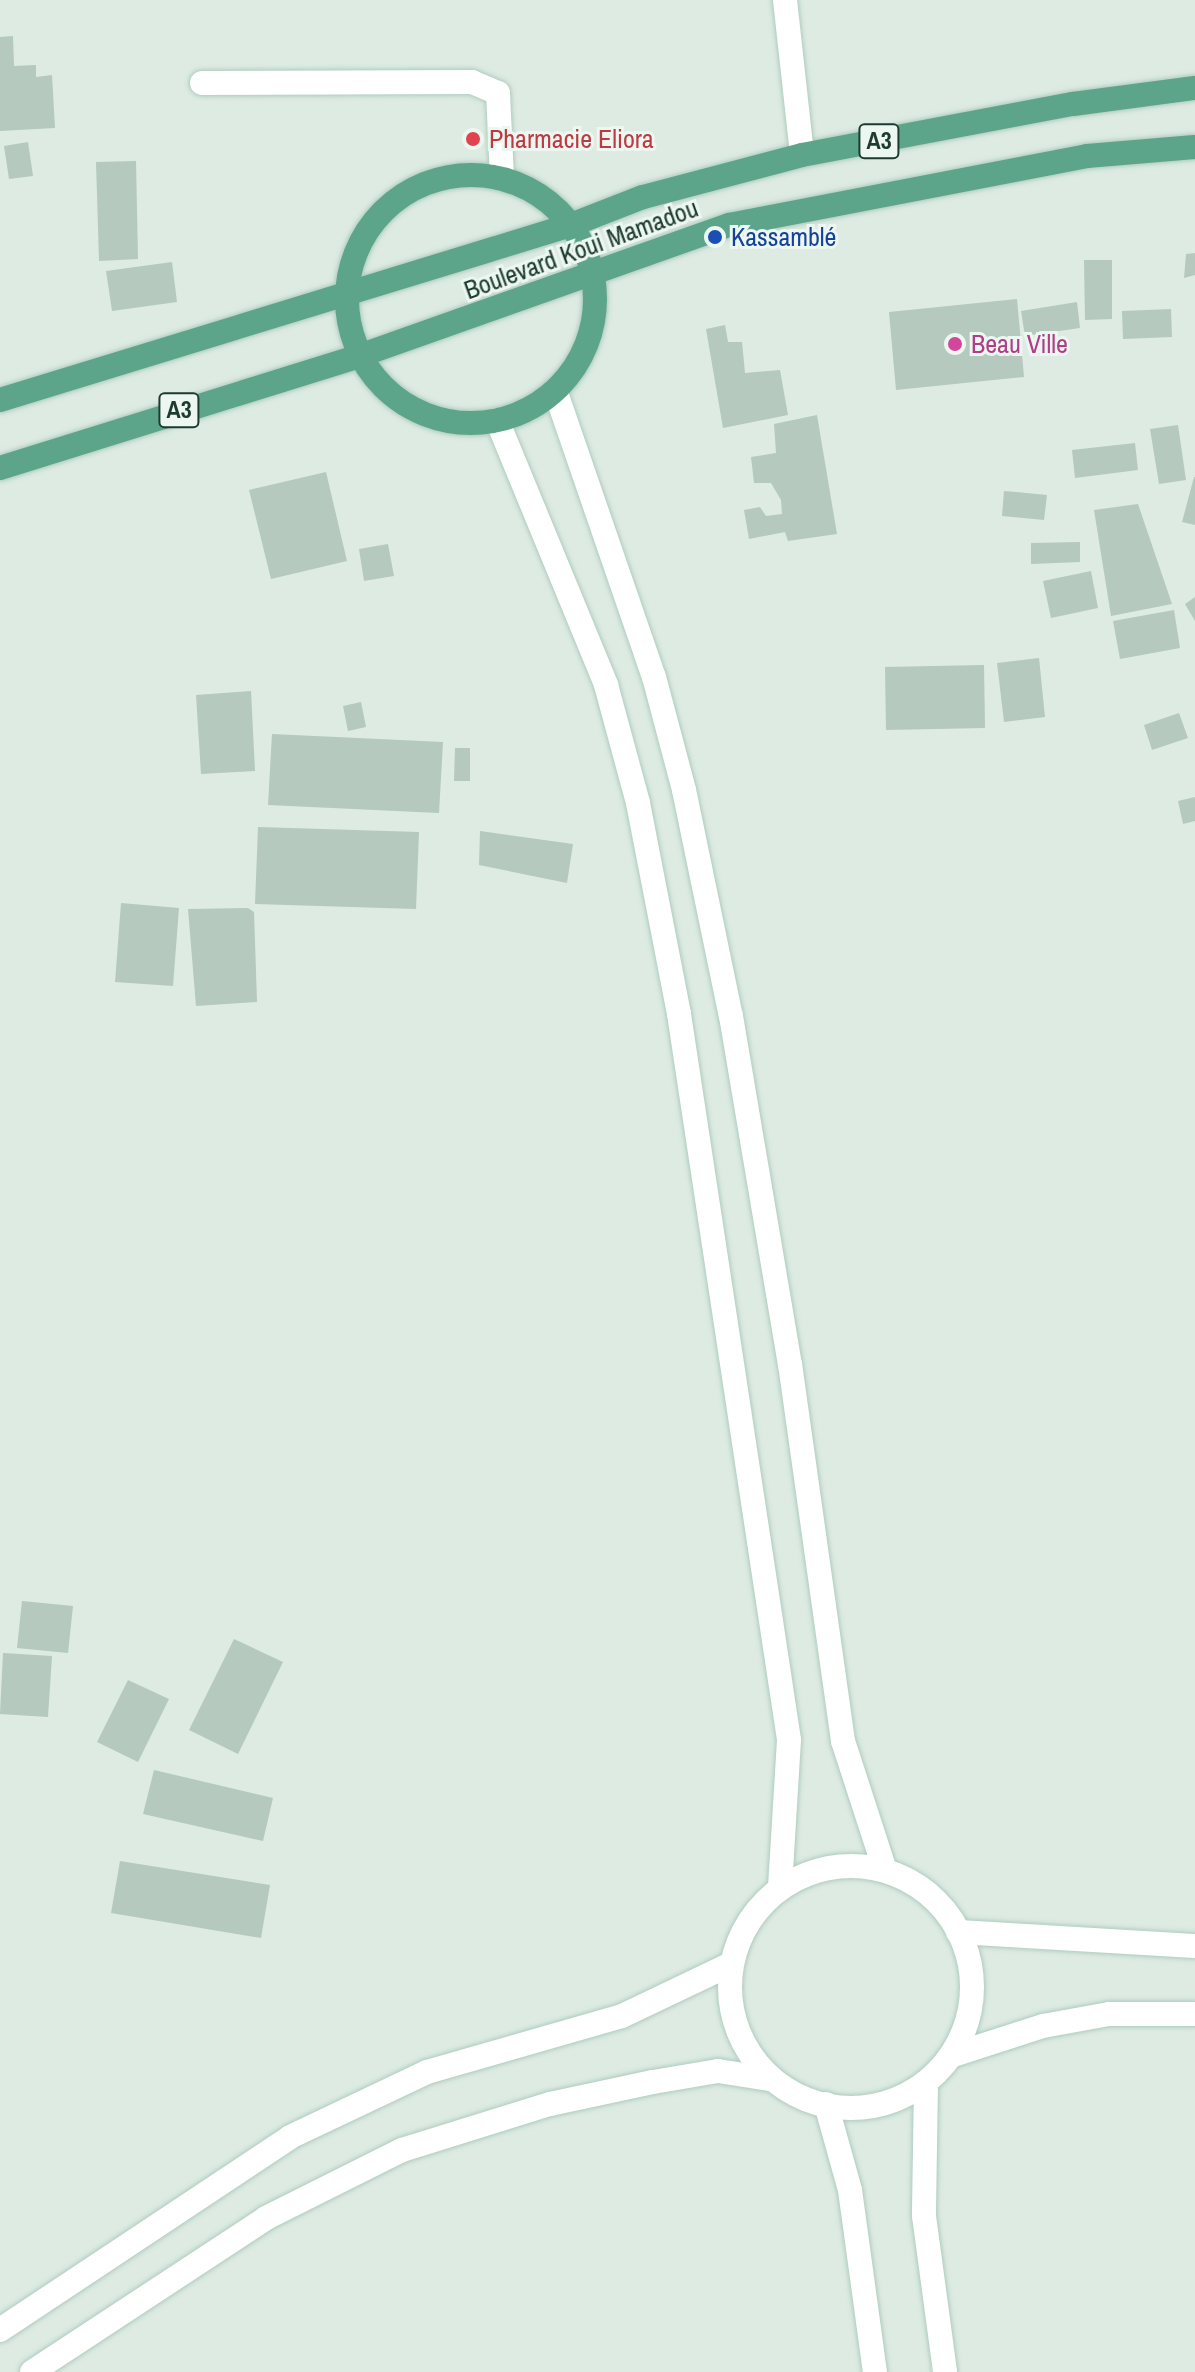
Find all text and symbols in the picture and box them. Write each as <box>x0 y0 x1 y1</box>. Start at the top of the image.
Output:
road number: A3 <box>857 121 901 161</box>
place label: Pharmacie Eliora <box>489 123 654 155</box>
marker: Pharmacie Eliora <box>464 130 482 148</box>
street label: Boulevard Koui Mamadou <box>460 192 702 306</box>
place label: Kassamblé <box>731 221 836 253</box>
marker: Kassamblé <box>706 228 724 246</box>
place label: Beau Ville <box>971 328 1068 360</box>
marker: Beau Ville <box>946 335 964 353</box>
road number: A3 <box>157 390 201 430</box>

